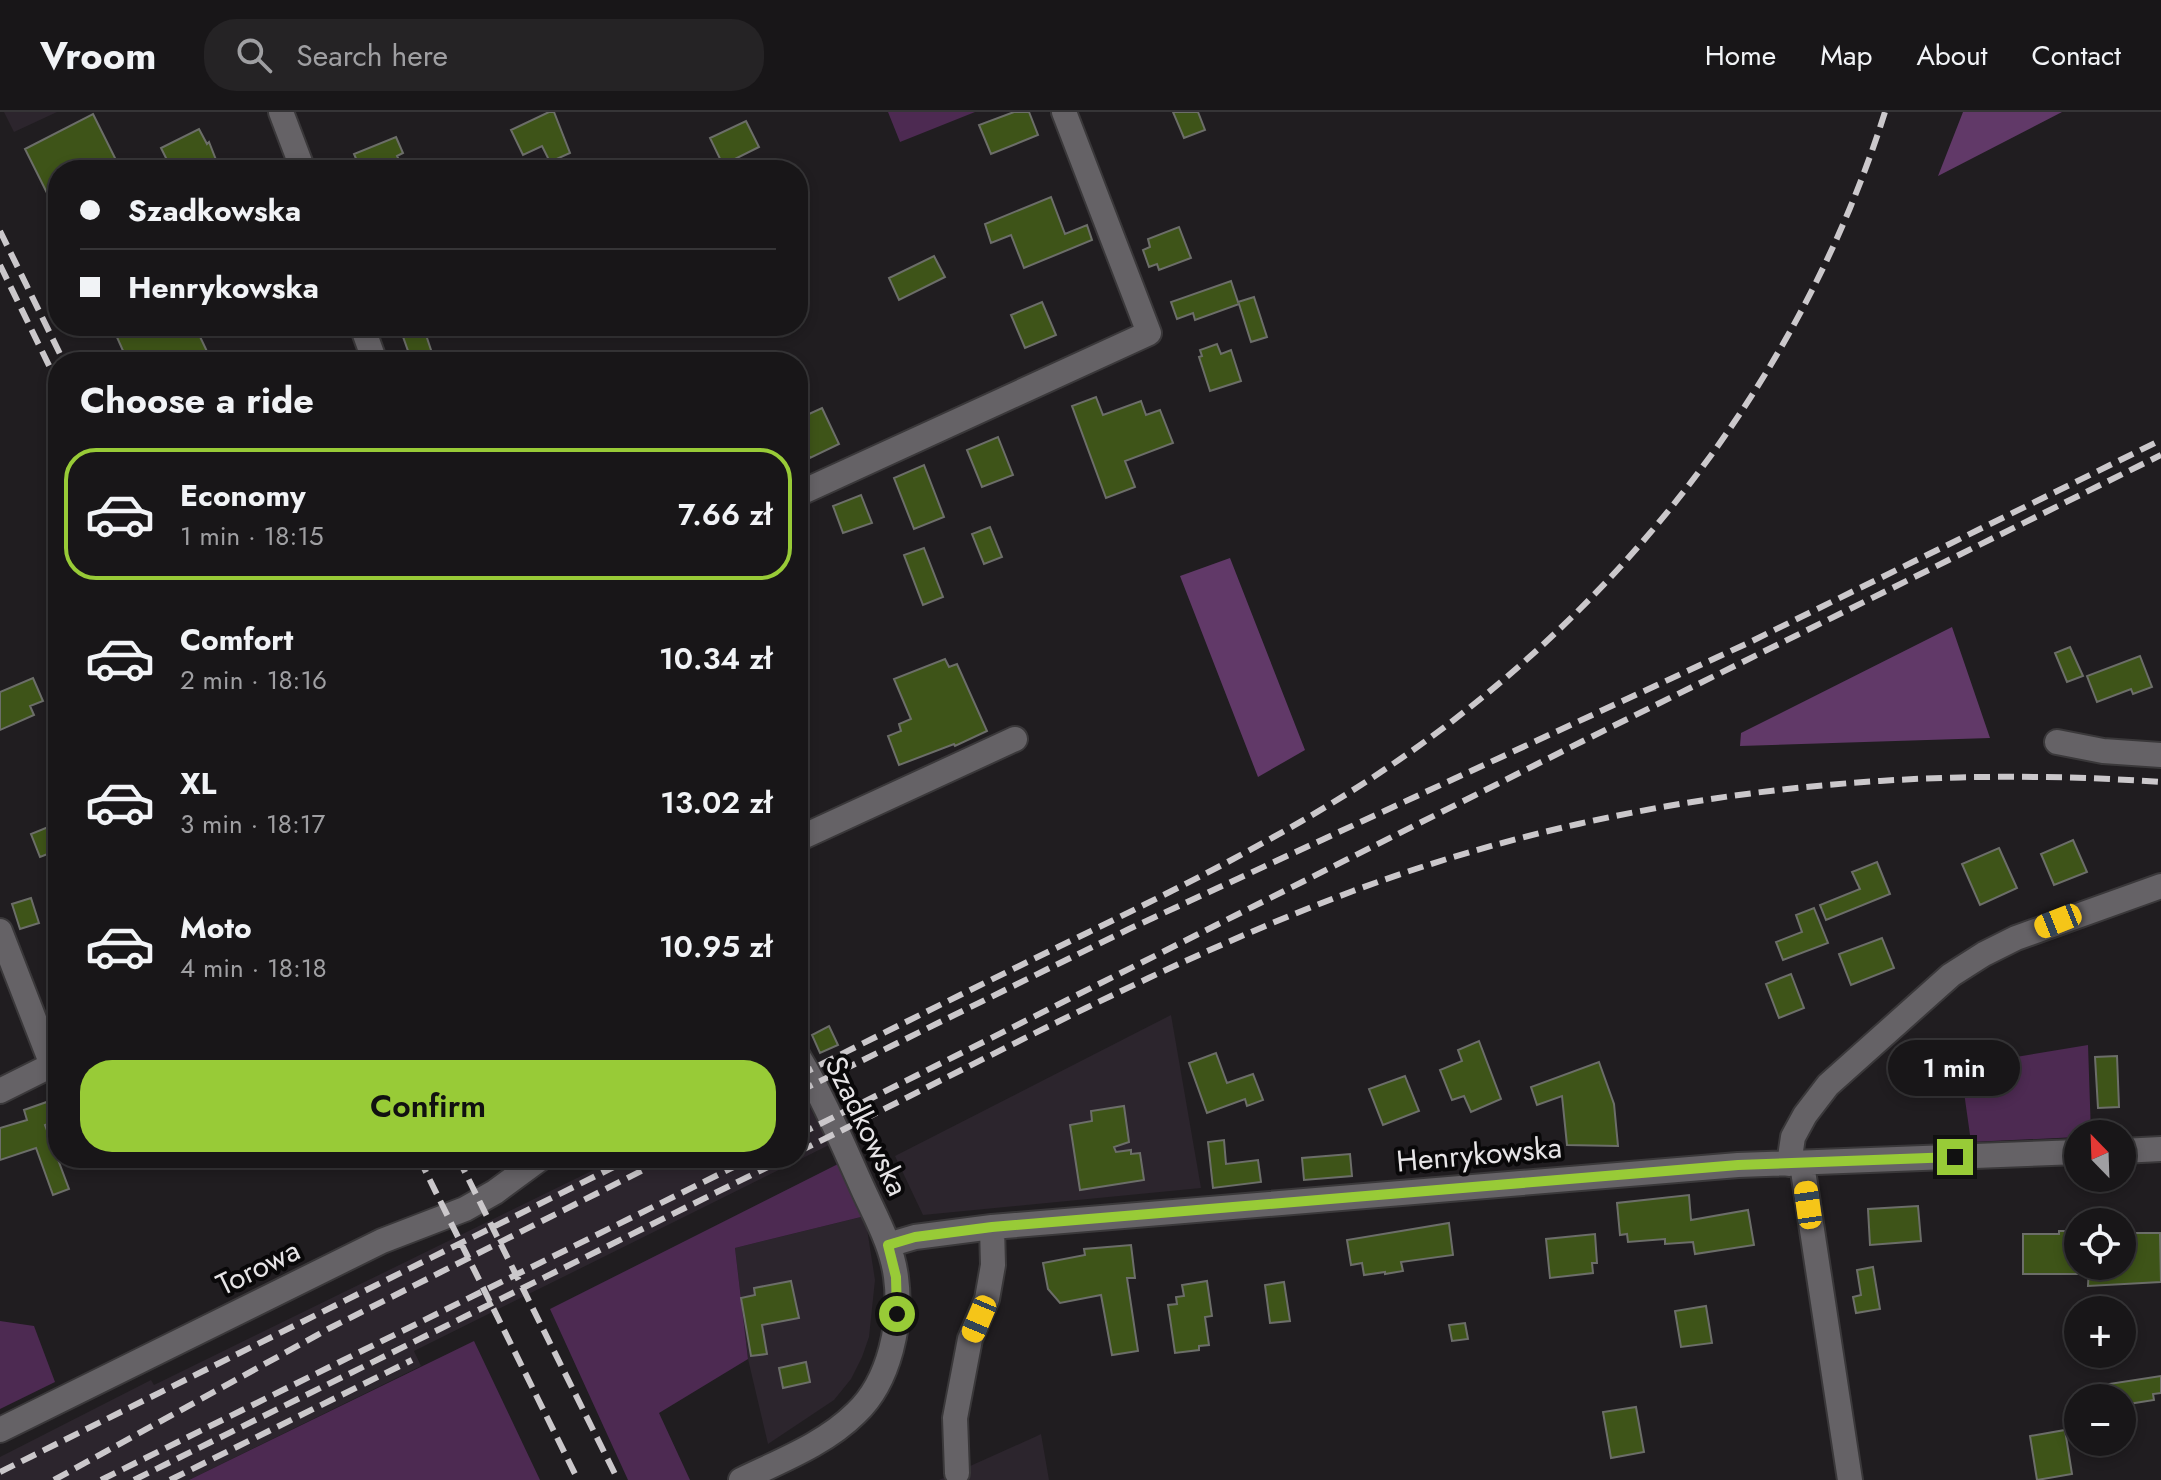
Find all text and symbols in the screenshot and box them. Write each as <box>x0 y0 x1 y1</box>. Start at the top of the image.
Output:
search box <box>204 19 764 91</box>
text: Vroom <box>40 28 156 83</box>
icon: search <box>232 33 276 77</box>
text: Search here <box>296 34 448 77</box>
text: Home <box>1705 35 1776 76</box>
text: Map <box>1820 35 1872 76</box>
text: About <box>1916 35 1988 76</box>
text: Contact <box>2032 35 2121 76</box>
text: Szadkowska <box>128 189 301 232</box>
text: Henrykowska <box>128 266 319 309</box>
text: Choose a ride <box>80 374 314 426</box>
text: Economy <box>180 474 306 517</box>
icon: car <box>84 478 156 550</box>
text: 7.66 zł <box>678 493 772 536</box>
text: 1 min · 18:15 <box>180 517 324 555</box>
text: Comfort <box>180 618 293 661</box>
icon: car <box>84 622 156 694</box>
text: 10.34 zł <box>659 637 772 680</box>
text: 2 min · 18:16 <box>180 661 327 699</box>
text: XL <box>180 762 216 805</box>
icon: car <box>84 766 156 838</box>
text: 13.02 zł <box>660 781 772 824</box>
text: 3 min · 18:17 <box>180 805 325 843</box>
car <box>2031 901 2085 941</box>
text: Moto <box>180 906 252 949</box>
icon: car <box>84 910 156 982</box>
text: 10.95 zł <box>659 925 772 968</box>
text: 4 min · 18:18 <box>180 949 327 987</box>
callout: 1 min <box>1889 1041 2021 1097</box>
street label: Szadkowska <box>815 1049 919 1203</box>
text: 1 min <box>1922 1049 1986 1087</box>
button: Confirm <box>80 1060 776 1152</box>
north arrow <box>2064 1120 2136 1192</box>
map controls <box>2064 1120 2136 1456</box>
street label: Henrykowska <box>1395 1125 1563 1183</box>
route end <box>1937 1139 1973 1175</box>
car <box>1793 1180 1823 1230</box>
button: locate <box>2064 1208 2136 1280</box>
street label: Torowa <box>209 1228 307 1306</box>
car <box>959 1292 999 1346</box>
route start <box>879 1296 915 1332</box>
button: + <box>2064 1296 2136 1368</box>
button: − <box>2064 1384 2136 1456</box>

